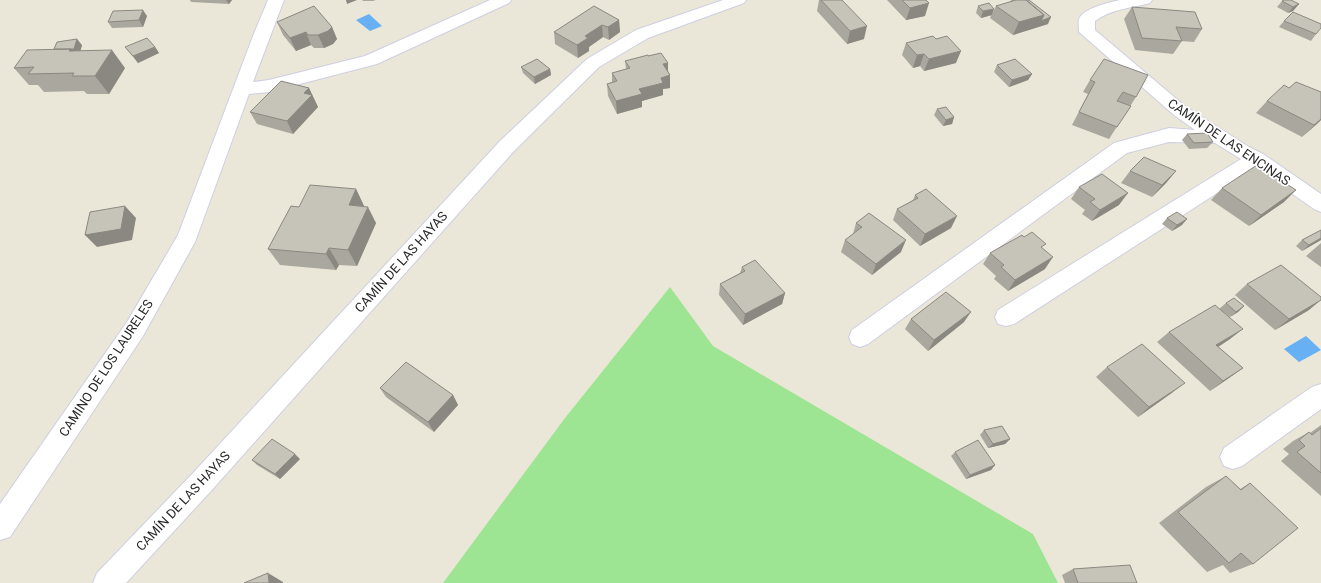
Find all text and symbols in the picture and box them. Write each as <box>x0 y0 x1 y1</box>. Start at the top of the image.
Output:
street label: CAMÍN DE LAS ENCINAS <box>1165 95 1293 189</box>
street label: CAMÍN DE LAS HAYAS <box>352 208 450 316</box>
street label: CAMINO DE LOS LAURELES <box>56 296 156 439</box>
street label: CAMÍN DE LAS HAYAS <box>133 448 233 554</box>

